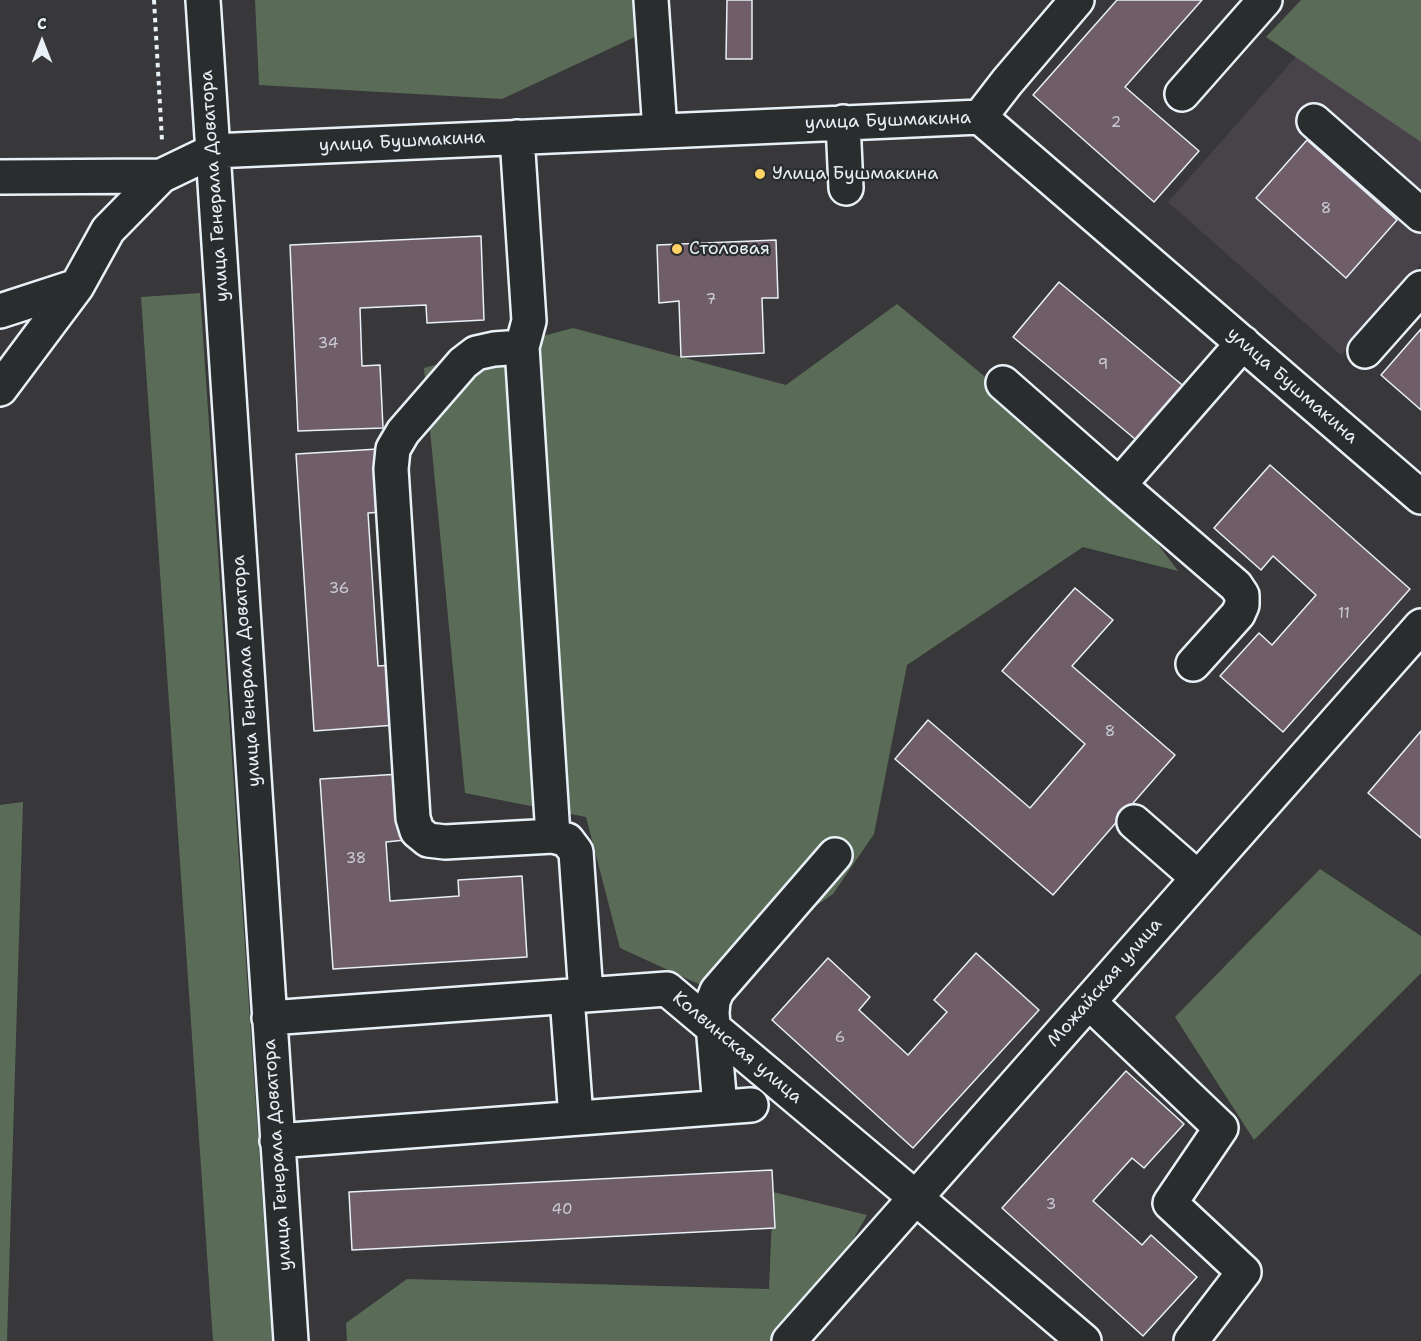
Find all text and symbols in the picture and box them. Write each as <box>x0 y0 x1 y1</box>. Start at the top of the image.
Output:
north arrow <box>12 12 72 72</box>
text: С <box>37 13 47 34</box>
street label: улица Генерала Доватора <box>196 69 234 303</box>
street label: улица Бушмакина <box>805 107 971 135</box>
house number: 2 <box>1111 114 1121 132</box>
street label: улица Бушмакина <box>318 127 486 157</box>
place label: Улица Бушмакина <box>772 163 938 185</box>
marker: Улица Бушмакина <box>753 167 767 181</box>
house number: 8 <box>1321 200 1331 218</box>
place label: Столовая <box>689 238 770 260</box>
marker: Столовая <box>670 242 684 256</box>
house number: 7 <box>706 291 716 309</box>
street label: улица Бушмакина <box>1222 323 1362 449</box>
house number: 34 <box>318 335 338 353</box>
house number: 9 <box>1098 356 1108 374</box>
street label: улица Генерала Доватора <box>228 554 266 788</box>
house number: 36 <box>329 580 349 598</box>
house number: 11 <box>1338 605 1350 623</box>
house number: 8 <box>1105 723 1115 741</box>
house number: 38 <box>346 850 366 868</box>
street label: Можайская улица <box>1043 914 1167 1052</box>
street label: Колвинская улица <box>668 987 806 1109</box>
house number: 6 <box>835 1029 845 1047</box>
street label: улица Генерала Доватора <box>259 1038 297 1272</box>
house number: 3 <box>1046 1196 1056 1214</box>
house number: 40 <box>552 1201 572 1219</box>

